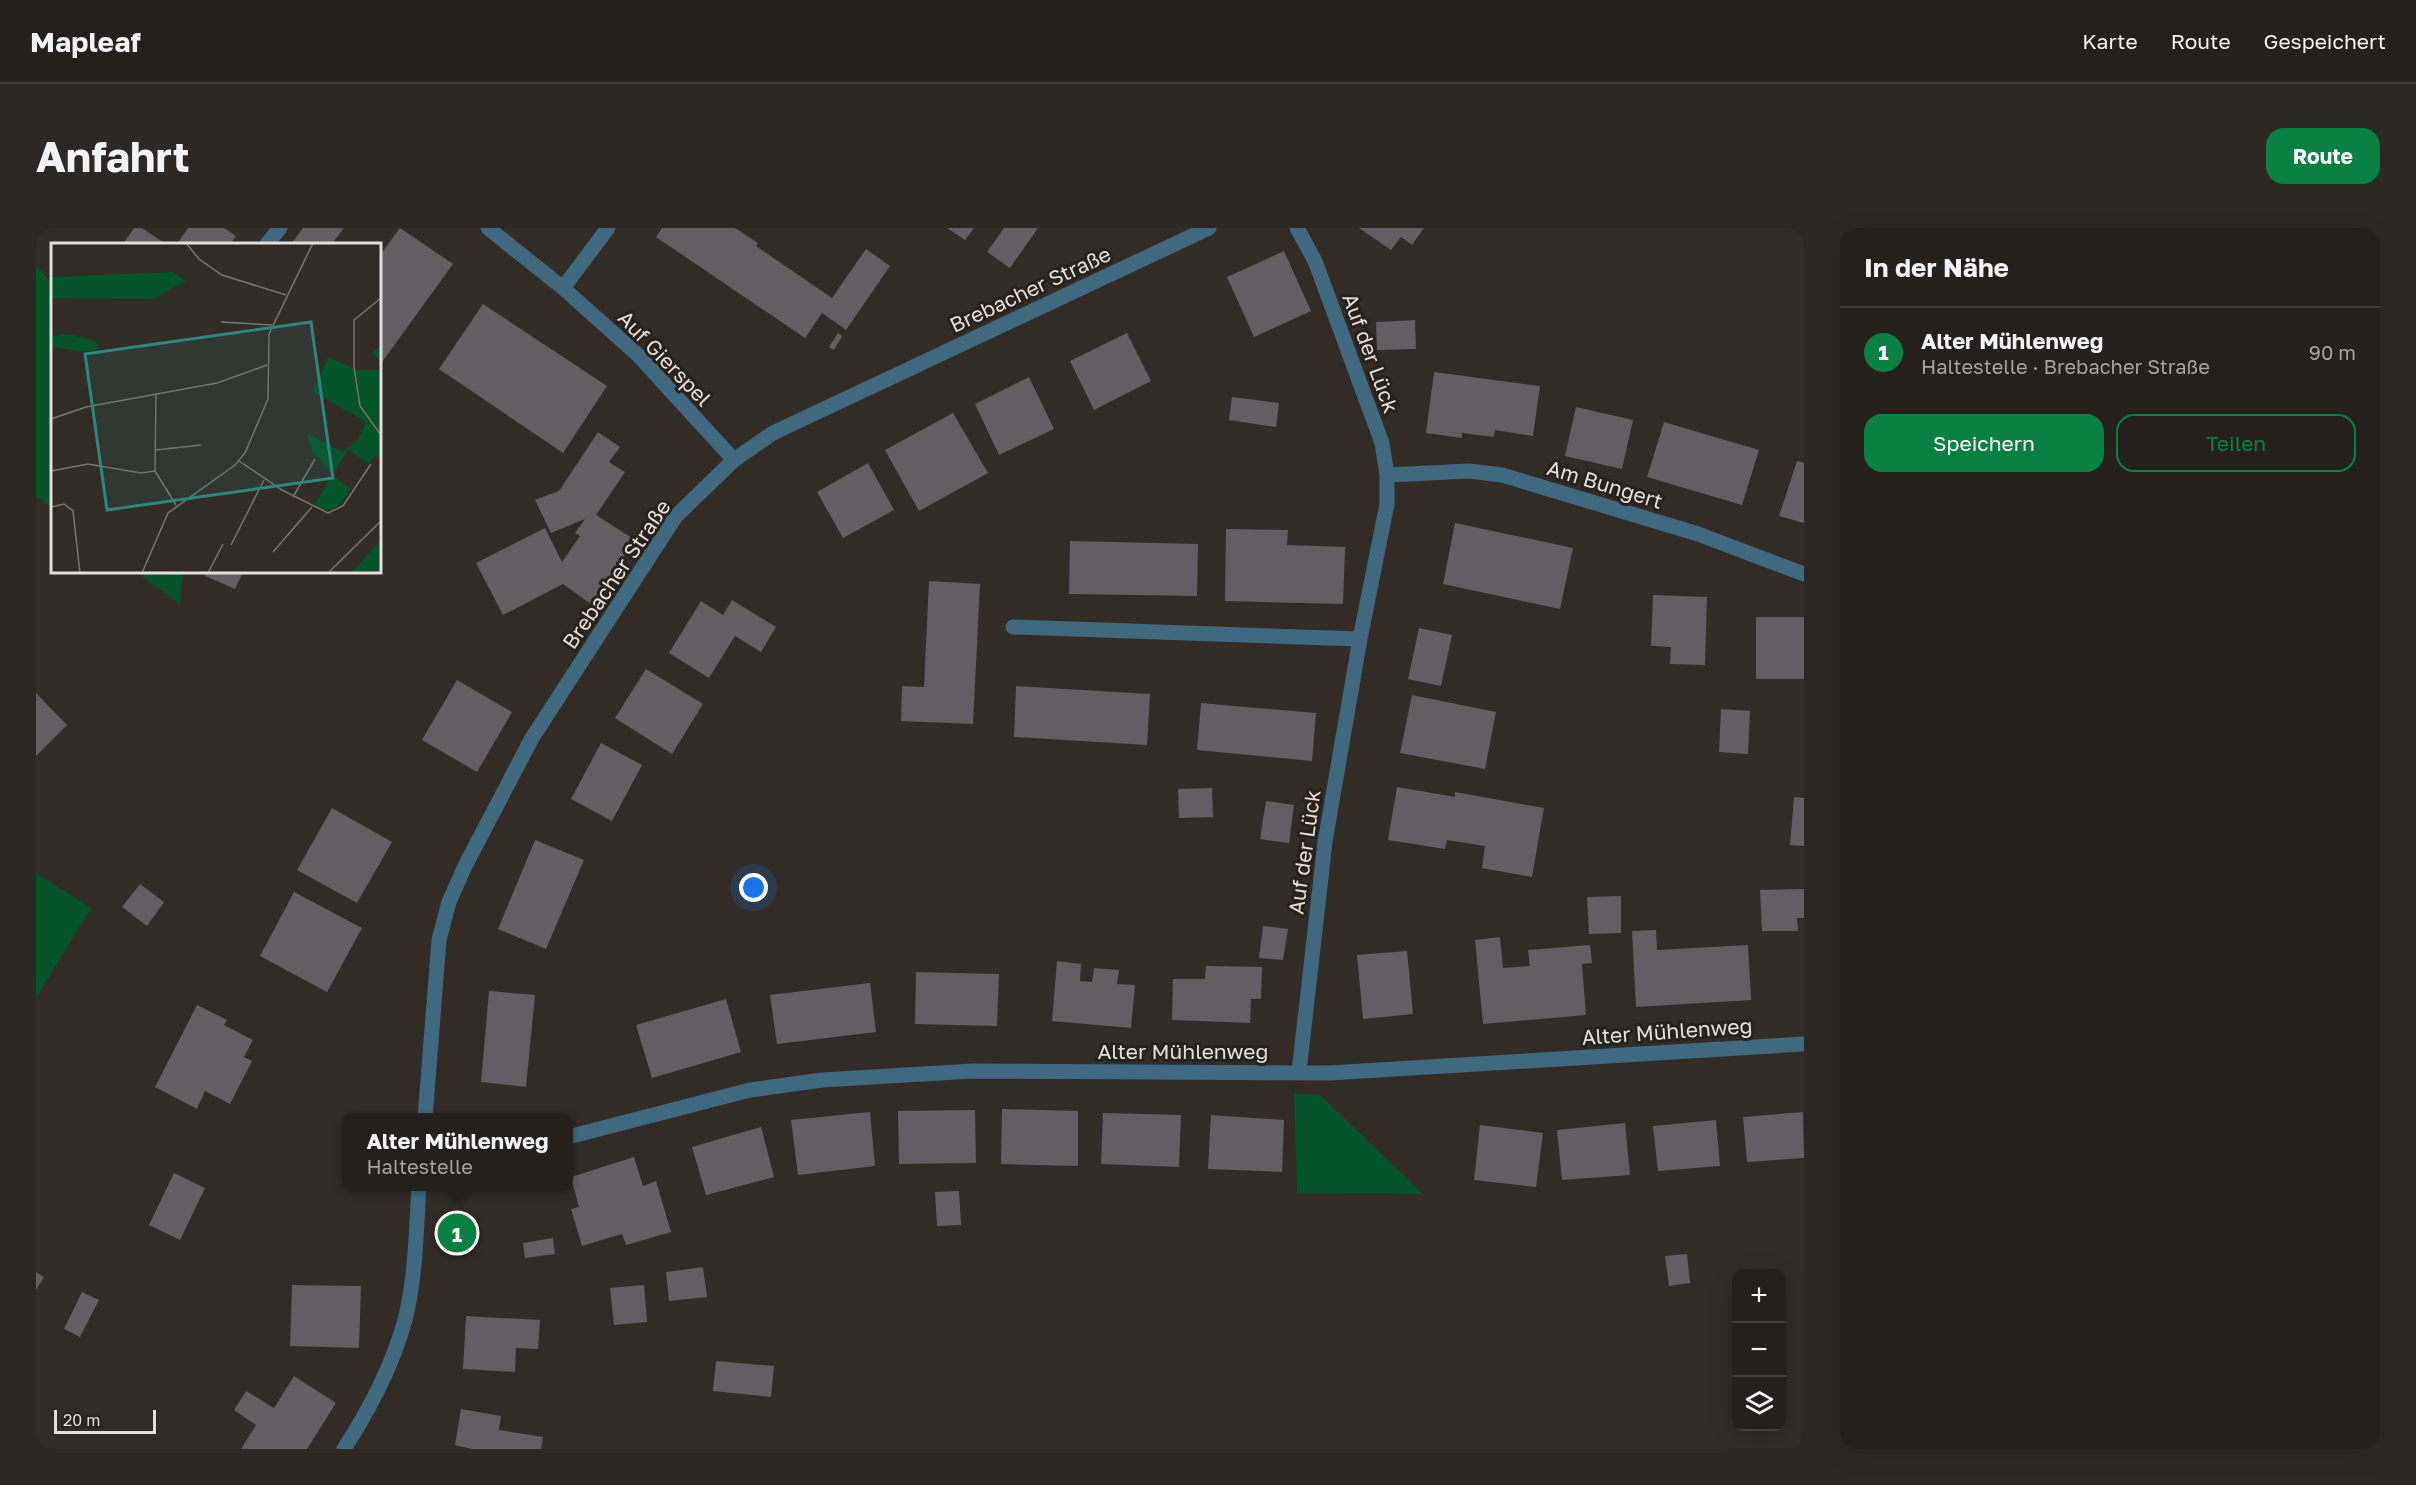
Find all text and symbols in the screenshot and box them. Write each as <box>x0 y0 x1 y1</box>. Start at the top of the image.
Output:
text: Mapleaf <box>30 25 141 58</box>
text: Karte <box>2082 28 2138 54</box>
text: Route <box>2171 28 2231 54</box>
text: Gespeichert <box>2264 28 2386 54</box>
button: Route <box>2266 128 2380 184</box>
text: Anfahrt <box>36 131 190 181</box>
street label: Brebacher Straße <box>945 240 1115 338</box>
inset map <box>51 243 381 573</box>
text: In der Nähe <box>1864 252 2009 283</box>
street label: Auf der Lück <box>1337 290 1405 416</box>
street label: Auf Gierspel <box>613 305 717 411</box>
text: Alter Mühlenweg <box>1921 327 2103 354</box>
text: 1 <box>1878 340 1889 364</box>
text: 90 m <box>2309 340 2356 364</box>
text: Haltestelle · Brebacher Straße <box>1921 354 2210 378</box>
button: Speichern <box>1864 414 2104 472</box>
button: Teilen <box>2116 414 2356 472</box>
street label: Am Bungert <box>1544 454 1666 514</box>
street label: Brebacher Straße <box>556 494 676 654</box>
street label: Auf der Lück <box>1282 788 1326 916</box>
your location <box>739 873 768 902</box>
street label: Alter Mühlenweg <box>1581 1012 1753 1050</box>
street label: Alter Mühlenweg <box>1098 1038 1268 1064</box>
popup <box>342 1113 573 1191</box>
text: Alter Mühlenweg <box>366 1127 549 1154</box>
text: Haltestelle <box>366 1154 473 1178</box>
pin: 1 <box>438 1210 476 1256</box>
map controls <box>1732 1269 1786 1431</box>
button: + <box>1732 1269 1786 1323</box>
button: − <box>1732 1323 1786 1377</box>
button: layers <box>1732 1377 1786 1431</box>
scale bar <box>54 1407 156 1434</box>
text: 20 m <box>63 1410 100 1430</box>

